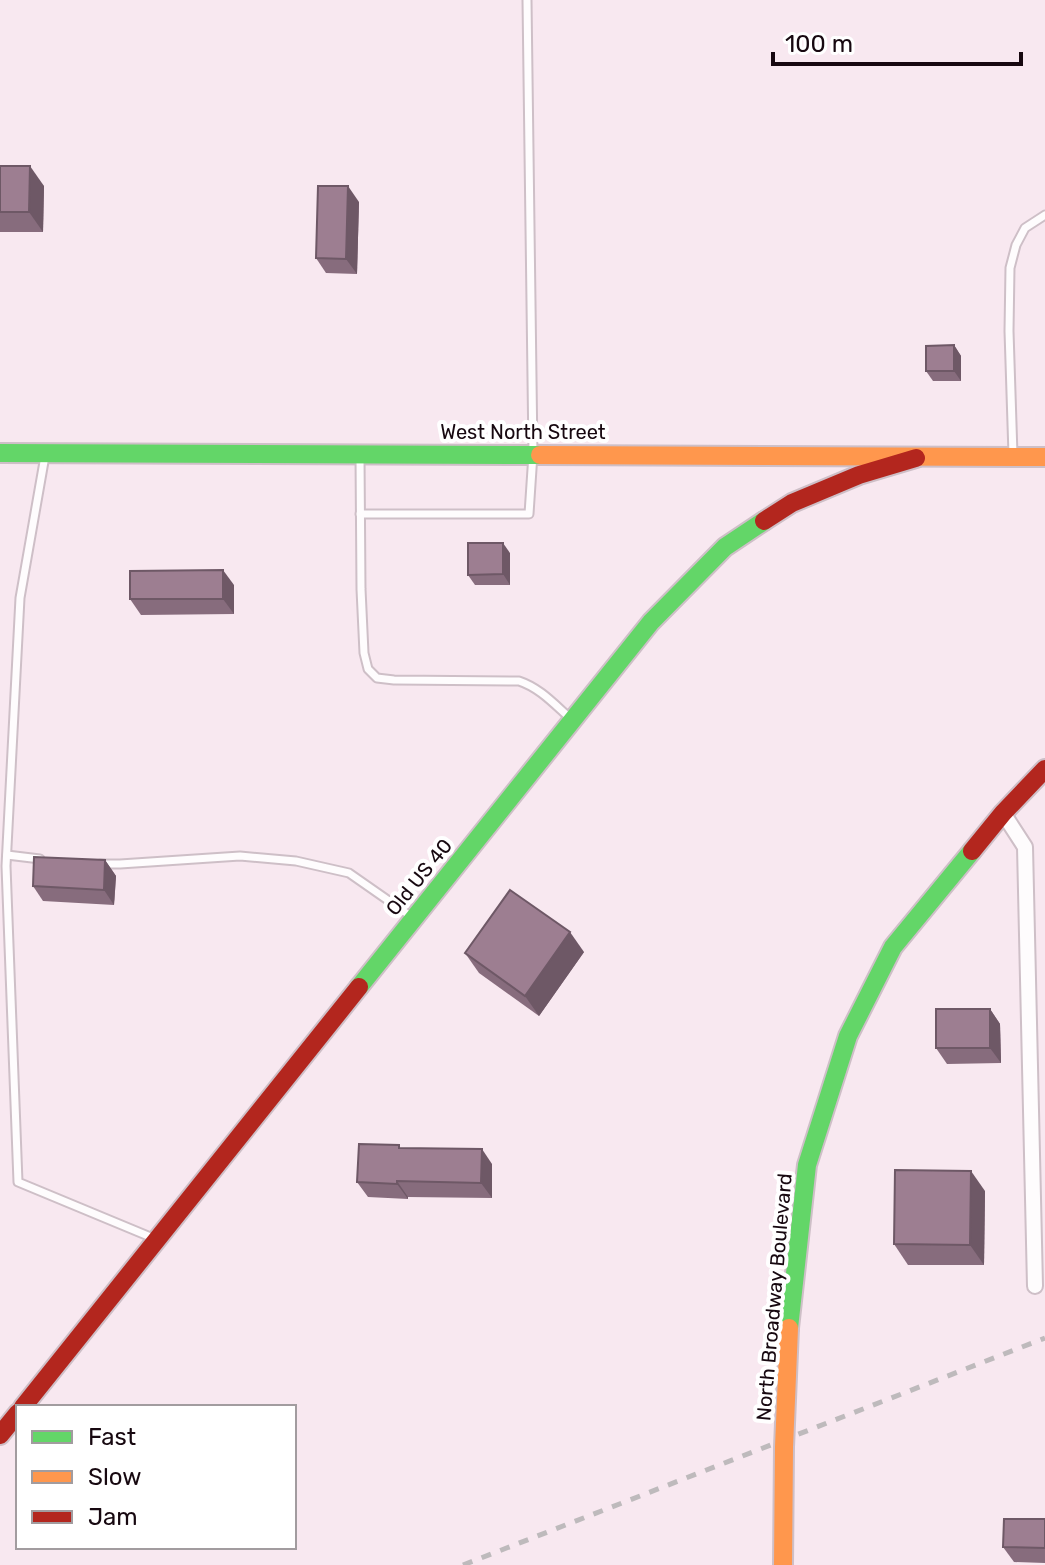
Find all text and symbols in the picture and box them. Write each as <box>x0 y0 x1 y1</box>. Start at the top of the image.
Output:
scale bar <box>773 16 1021 66</box>
text: 100 m <box>785 30 853 58</box>
street label: West North Street <box>440 420 606 444</box>
street label: Old US 40 <box>381 834 457 920</box>
street label: North Broadway Boulevard <box>751 1172 797 1422</box>
legend <box>16 1405 296 1549</box>
text: Fast <box>88 1423 136 1451</box>
text: Slow <box>88 1463 141 1491</box>
text: Jam <box>88 1503 138 1531</box>

